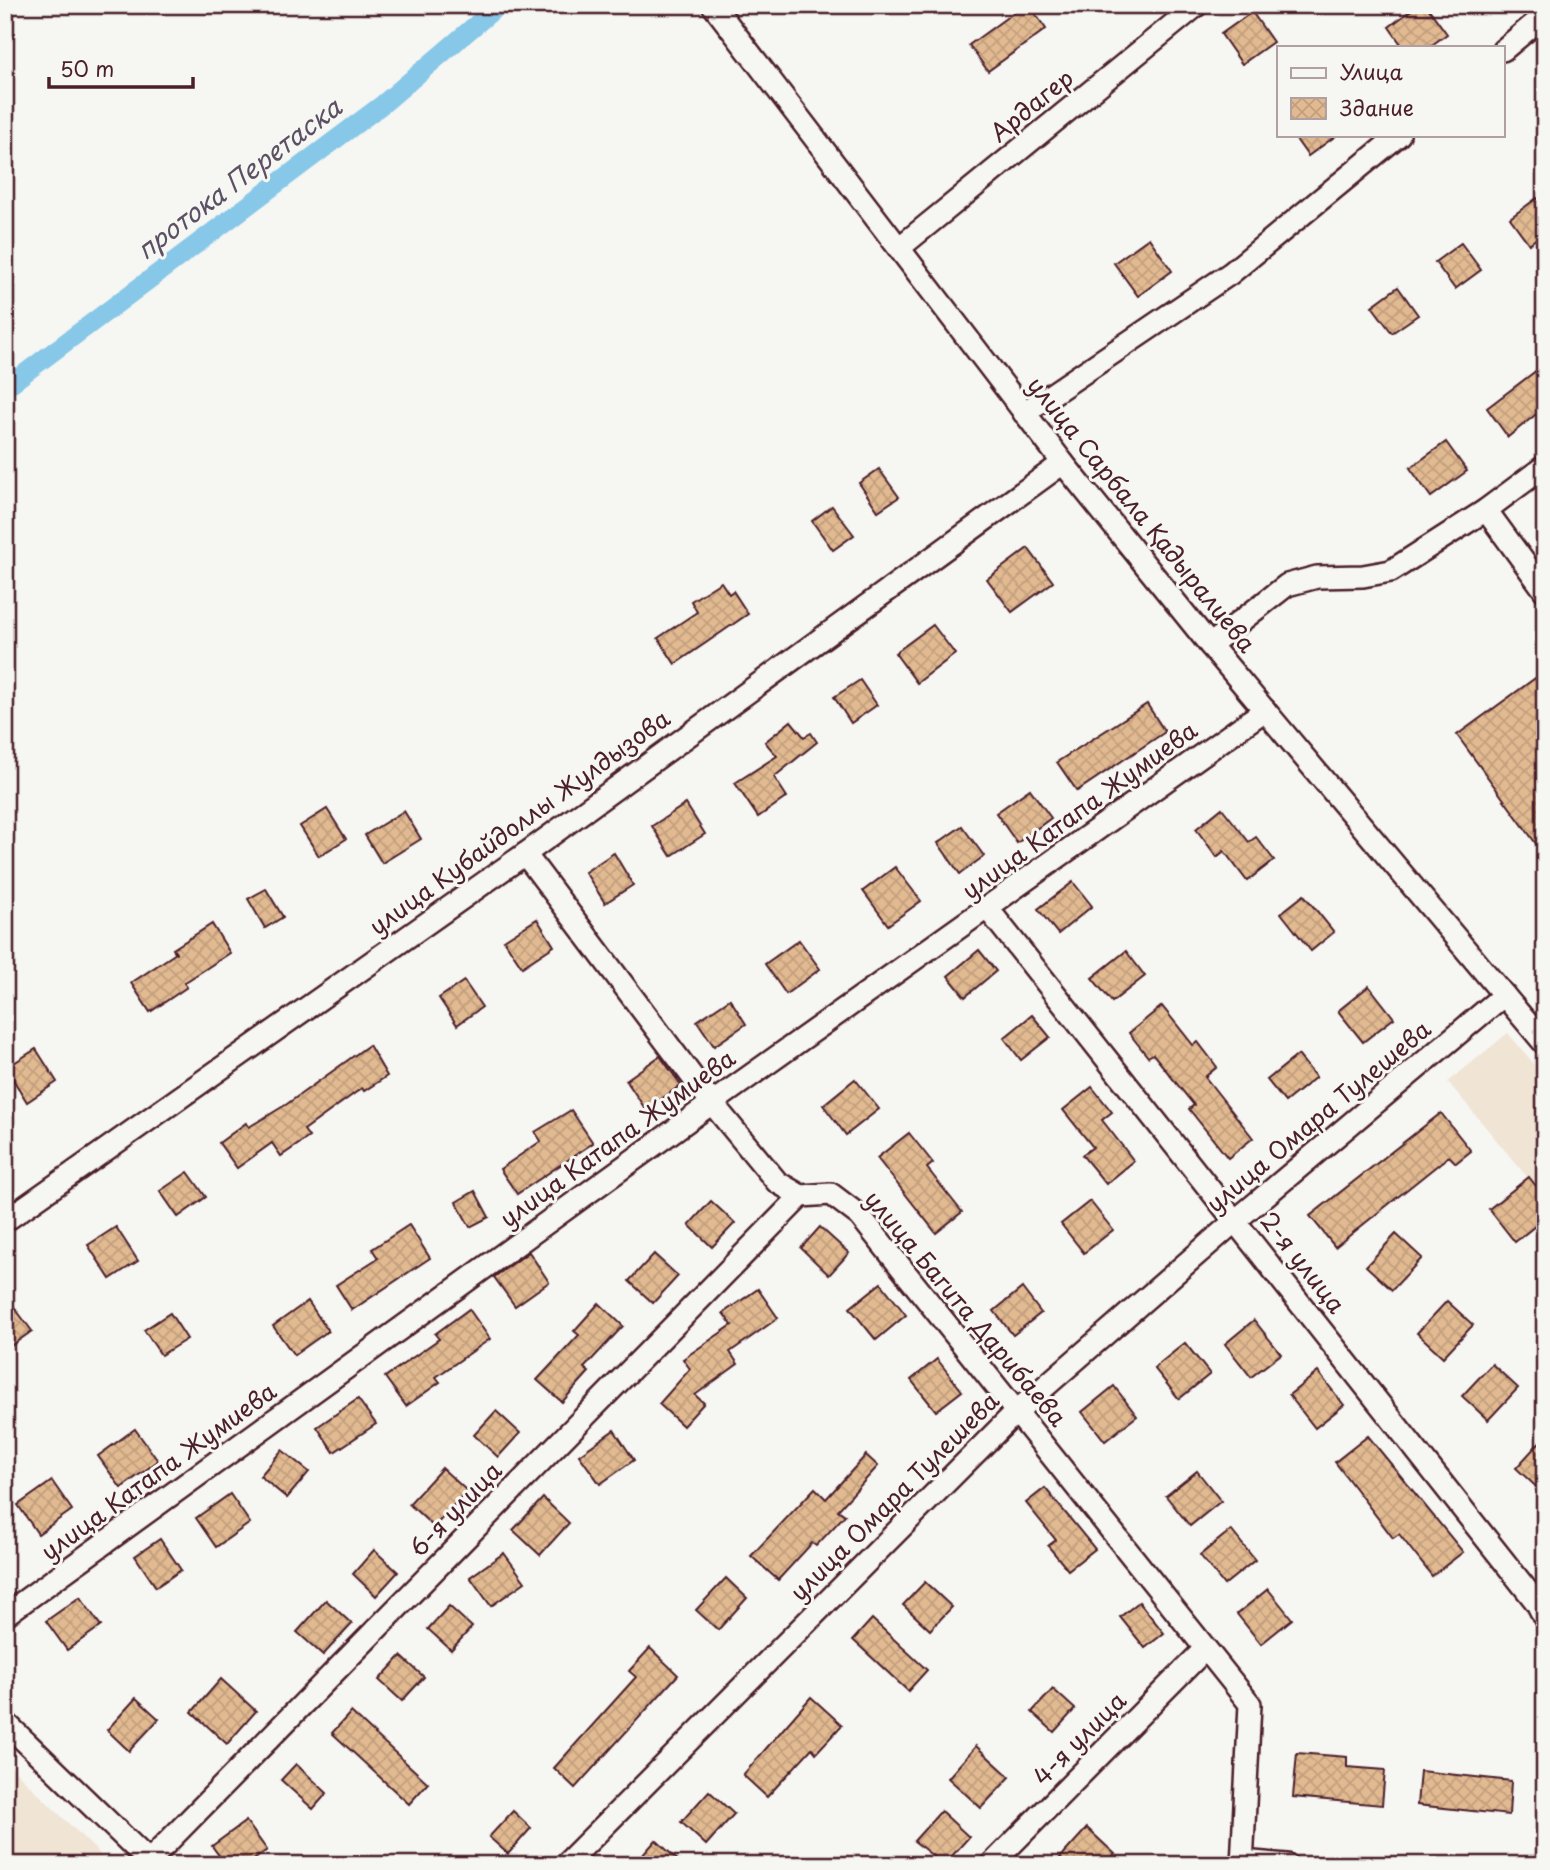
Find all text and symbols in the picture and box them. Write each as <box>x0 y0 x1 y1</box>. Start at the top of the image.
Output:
scale bar <box>49 46 192 90</box>
legend <box>1277 46 1504 136</box>
text: 50 m <box>60 52 114 84</box>
text: Улица <box>1340 55 1403 87</box>
street label: Ардагер <box>981 59 1080 150</box>
water label: протока Перетаска <box>127 87 350 268</box>
text: Здание <box>1340 91 1414 123</box>
street label: улица Сарбала Қадыралиева <box>1020 368 1265 660</box>
street label: улица Кубайдоллы Жулдызова <box>361 700 677 943</box>
street label: улица Катапа Жумиева <box>954 711 1204 907</box>
street label: улица Омара Тулешева <box>1198 1011 1438 1220</box>
street label: улица Катапа Жумиева <box>492 1039 742 1235</box>
street label: улица Багита Дарибаева <box>857 1182 1076 1434</box>
street label: 2-я улица <box>1252 1203 1355 1320</box>
street label: улица Катапа Жумиева <box>33 1372 283 1568</box>
street label: улица Омара Тулешева <box>781 1383 1007 1609</box>
street label: 6-я улица <box>400 1453 509 1564</box>
street label: 4-я улица <box>1024 1683 1134 1793</box>

